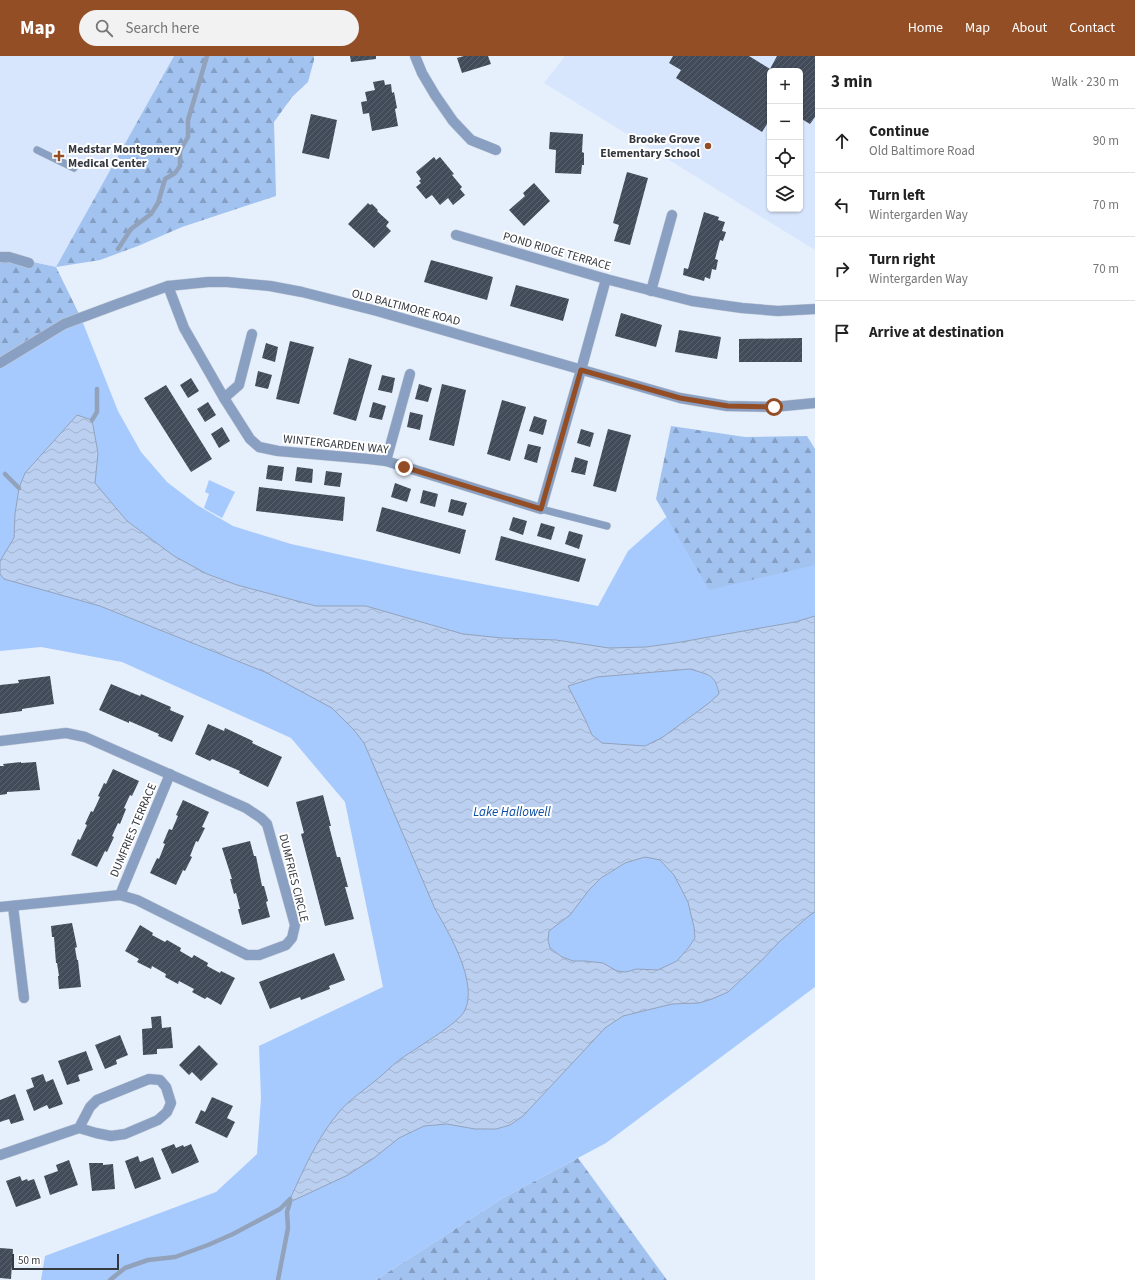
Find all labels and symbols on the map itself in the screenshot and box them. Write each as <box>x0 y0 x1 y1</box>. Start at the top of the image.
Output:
place label: Brooke Grove Elementary School <box>600 131 701 162</box>
place label: Medstar Montgomery Medical Center <box>68 141 182 172</box>
marker: Brooke Grove Elementary School <box>703 141 713 151</box>
marker: Medstar Montgomery Medical Center <box>53 150 65 162</box>
street label: POND RIDGE TERRACE <box>501 228 613 275</box>
street label: OLD BALTIMORE ROAD <box>350 285 462 330</box>
route start <box>765 398 783 416</box>
street label: WINTERGARDEN WAY <box>282 431 390 459</box>
route end <box>395 458 413 476</box>
street label: DUMFRIES TERRACE <box>106 780 161 880</box>
water label: Lake Hallowell <box>473 803 552 821</box>
street label: DUMFRIES CIRCLE <box>274 832 313 924</box>
scale bar <box>12 1252 119 1271</box>

